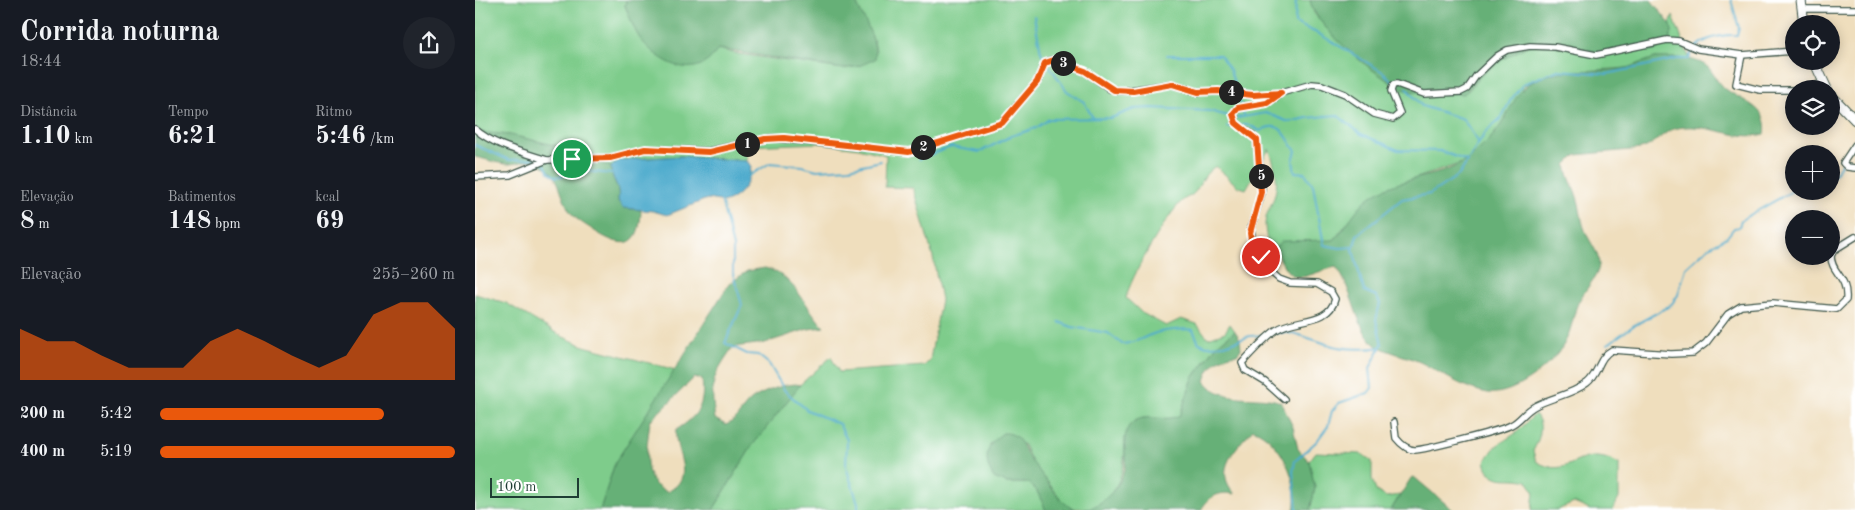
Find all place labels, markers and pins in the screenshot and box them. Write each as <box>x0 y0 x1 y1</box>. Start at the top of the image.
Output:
pin: 3 <box>1051 50 1075 76</box>
pin: 4 <box>1219 80 1243 104</box>
pin: 1 <box>735 132 759 156</box>
pin: 2 <box>911 134 935 160</box>
pin <box>551 138 593 180</box>
pin: 5 <box>1249 164 1273 188</box>
pin <box>1240 236 1282 278</box>

